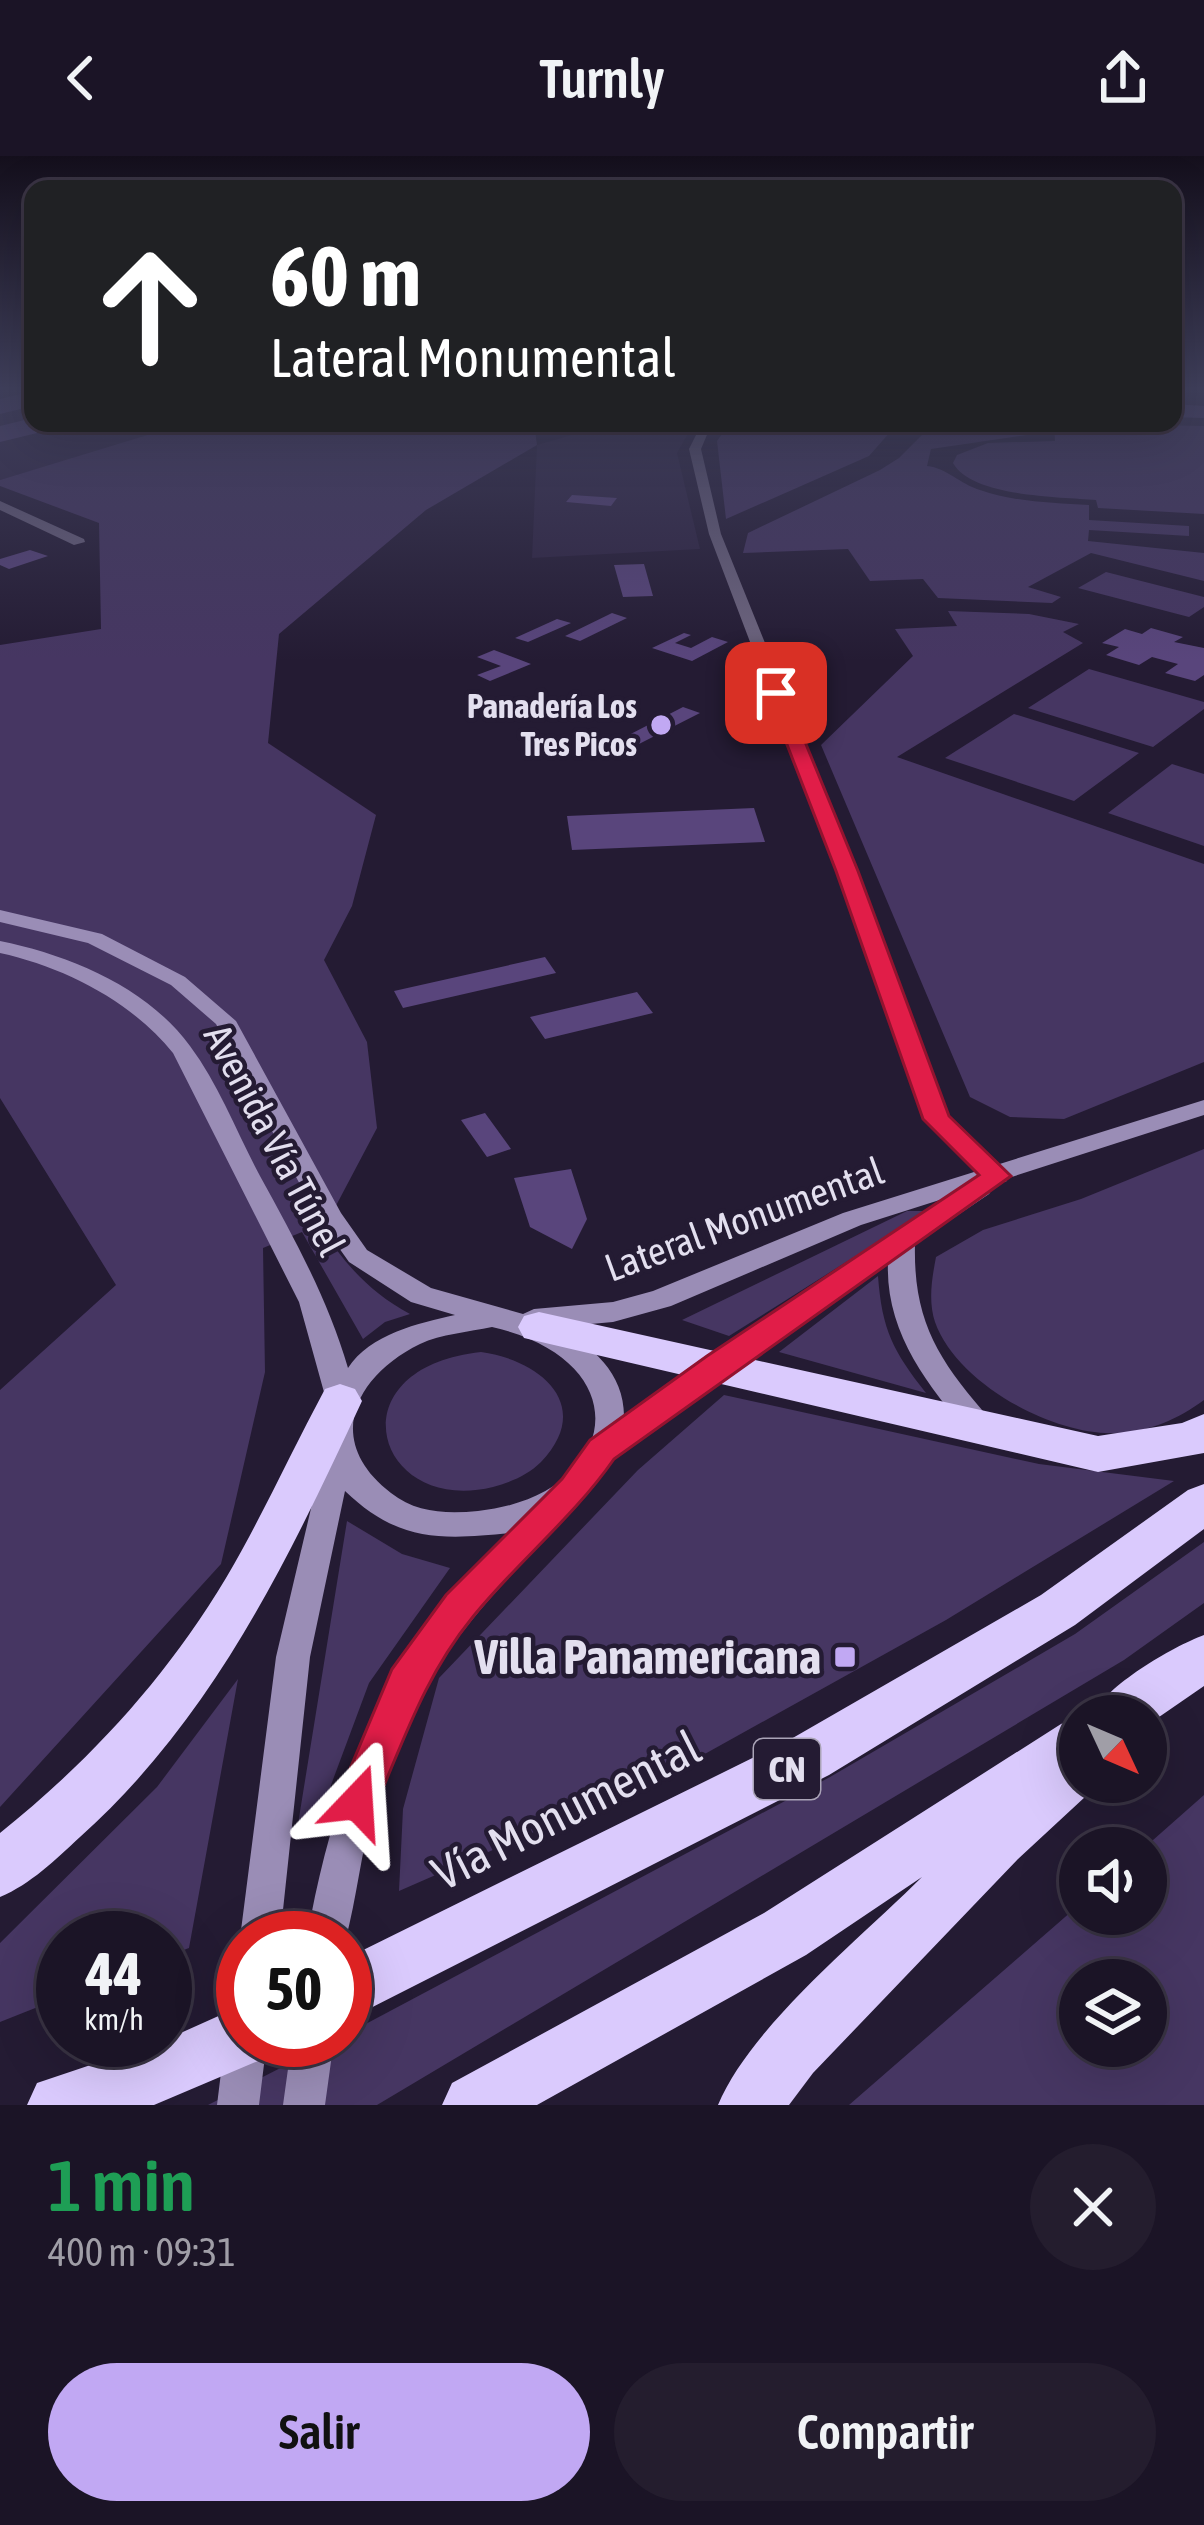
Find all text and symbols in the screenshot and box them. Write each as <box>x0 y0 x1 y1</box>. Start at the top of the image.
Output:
icon: back <box>48 45 114 111</box>
icon: share <box>1090 45 1156 111</box>
text: Turnly <box>539 48 665 109</box>
icon: ahead <box>72 228 228 384</box>
text: 60 m <box>270 228 421 324</box>
text: Lateral Monumental <box>270 327 676 388</box>
pin <box>725 642 827 744</box>
icon: arrive <box>743 660 809 726</box>
place label: Panadería Los Tres Picos <box>467 687 637 763</box>
marker: Panadería Los Tres Picos <box>648 712 674 738</box>
street label: Avenida Vía Túnel <box>196 1017 354 1263</box>
street label: Lateral Monumental <box>599 1148 889 1290</box>
place label: Villa Panamericana <box>473 1629 821 1684</box>
marker: Villa Panamericana <box>832 1644 858 1670</box>
north arrow <box>1059 1695 1167 1803</box>
map controls <box>1059 1695 1167 2067</box>
street label: Vía Monumental <box>423 1718 709 1901</box>
position arrow <box>294 1739 420 1865</box>
road number: CN <box>754 1739 820 1799</box>
button: sound <box>1059 1827 1167 1935</box>
speed limit sign: 50 <box>216 1911 372 2067</box>
text: 44 <box>86 1939 142 2008</box>
button: layers <box>1059 1959 1167 2067</box>
text: km/h <box>84 2002 144 2036</box>
text: 1 min <box>48 2144 195 2226</box>
button: close <box>1030 2144 1156 2270</box>
text: 400 m · 09:31 <box>48 2230 236 2274</box>
button: Salir <box>48 2363 590 2501</box>
button: Compartir <box>614 2363 1156 2501</box>

